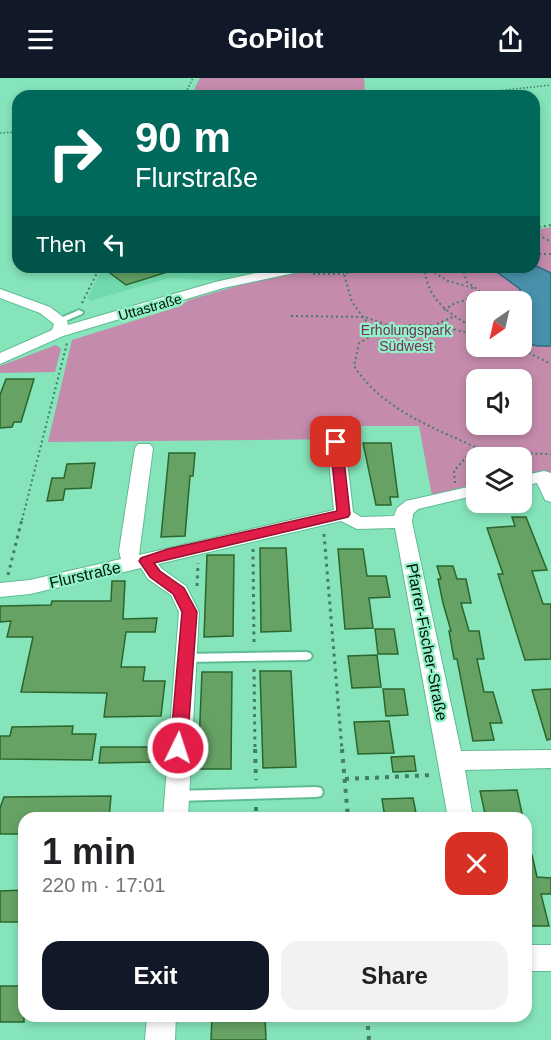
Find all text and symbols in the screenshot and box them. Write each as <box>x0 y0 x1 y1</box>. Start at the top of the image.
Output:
icon: menu <box>24 23 57 56</box>
icon: share <box>494 23 527 56</box>
text: GoPilot <box>228 24 324 54</box>
icon: right <box>36 114 114 192</box>
text: 90 m <box>135 114 231 161</box>
text: Flurstraße <box>135 163 258 193</box>
icon: left <box>98 228 131 261</box>
text: Then <box>36 232 86 257</box>
street label: Uttastraße <box>116 290 184 324</box>
north arrow <box>466 291 532 357</box>
map controls <box>466 291 532 513</box>
park label: Erholungspark Südwest <box>361 322 452 354</box>
button: sound <box>466 369 532 435</box>
pin <box>310 416 361 467</box>
icon: arrive <box>319 425 352 458</box>
button: layers <box>466 447 532 513</box>
street label: Flurstraße <box>48 558 123 591</box>
street label: Pfarrer-Fischer-Straße <box>403 562 451 722</box>
position arrow <box>146 716 210 780</box>
text: 1 min <box>42 831 136 872</box>
button: close <box>445 832 508 895</box>
text: 220 m · 17:01 <box>42 874 165 896</box>
button: Exit <box>42 941 269 1010</box>
button: Share <box>281 941 508 1010</box>

